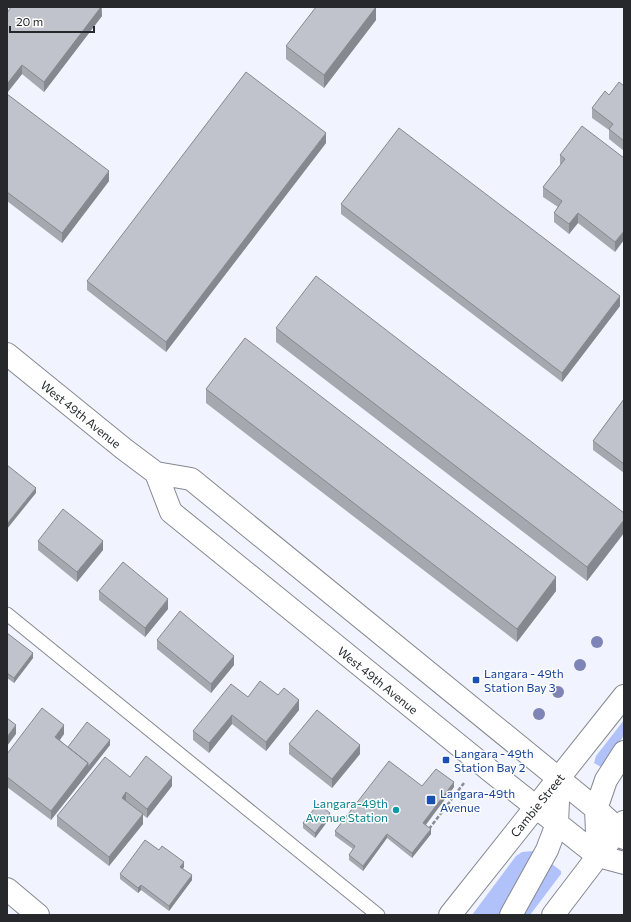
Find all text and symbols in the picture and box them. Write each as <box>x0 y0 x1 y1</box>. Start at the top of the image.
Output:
scale bar <box>10 8 94 34</box>
text: 20 m <box>16 14 43 28</box>
street label: West 49th Avenue <box>38 377 124 451</box>
street label: West 49th Avenue <box>335 643 421 717</box>
place label: Langara - 49th Station Bay 3 <box>484 666 564 694</box>
marker: Langara - 49th Station Bay 3 <box>471 675 481 685</box>
place label: Langara - 49th Station Bay 2 <box>454 746 534 774</box>
marker: Langara - 49th Station Bay 2 <box>441 755 451 765</box>
street label: Cambie Street <box>507 770 567 840</box>
place label: Langara-49th Avenue <box>440 786 515 814</box>
marker: Langara-49th Avenue <box>425 794 437 806</box>
place label: Langara-49th Avenue Station <box>306 796 388 824</box>
marker: Langara-49th Avenue Station <box>391 805 401 815</box>

